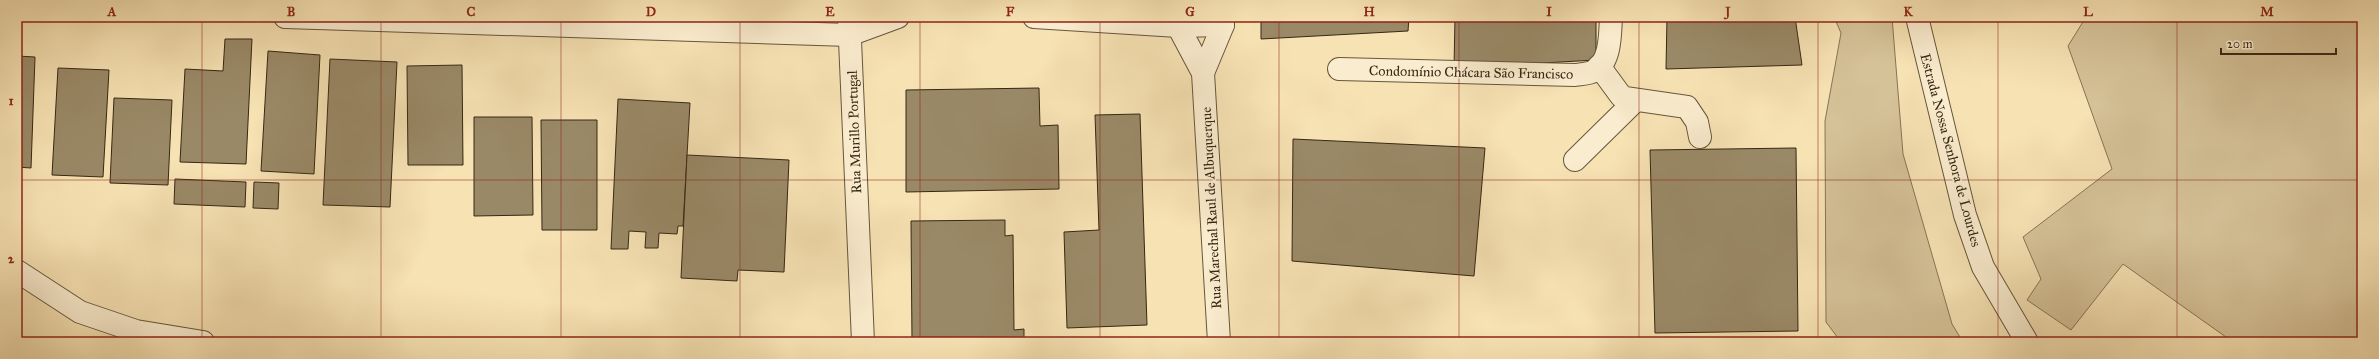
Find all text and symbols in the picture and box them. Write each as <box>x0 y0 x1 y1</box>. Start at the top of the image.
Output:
text: A <box>107 4 117 20</box>
text: B <box>287 4 296 20</box>
text: C <box>467 4 476 20</box>
text: D <box>646 4 656 20</box>
text: E <box>825 4 835 20</box>
text: F <box>1006 4 1015 20</box>
text: G <box>1185 4 1195 20</box>
text: H <box>1363 4 1375 20</box>
text: I <box>1546 4 1552 20</box>
text: J <box>1723 4 1731 20</box>
text: K <box>1903 4 1913 20</box>
text: L <box>2083 4 2093 20</box>
text: M <box>2260 4 2274 20</box>
scale bar <box>2221 30 2336 56</box>
text: 20 m <box>2227 37 2253 51</box>
street label: Estrada Nossa Senhora de Lourdes <box>1916 52 1985 249</box>
street label: Condomínio Chácara São Francisco <box>1369 62 1573 83</box>
street label: Rua Murillo Portugal <box>844 70 865 194</box>
text: 1 <box>8 93 14 109</box>
street label: Rua Marechal Raul de Albuquerque <box>1198 106 1226 309</box>
text: 2 <box>8 251 15 267</box>

